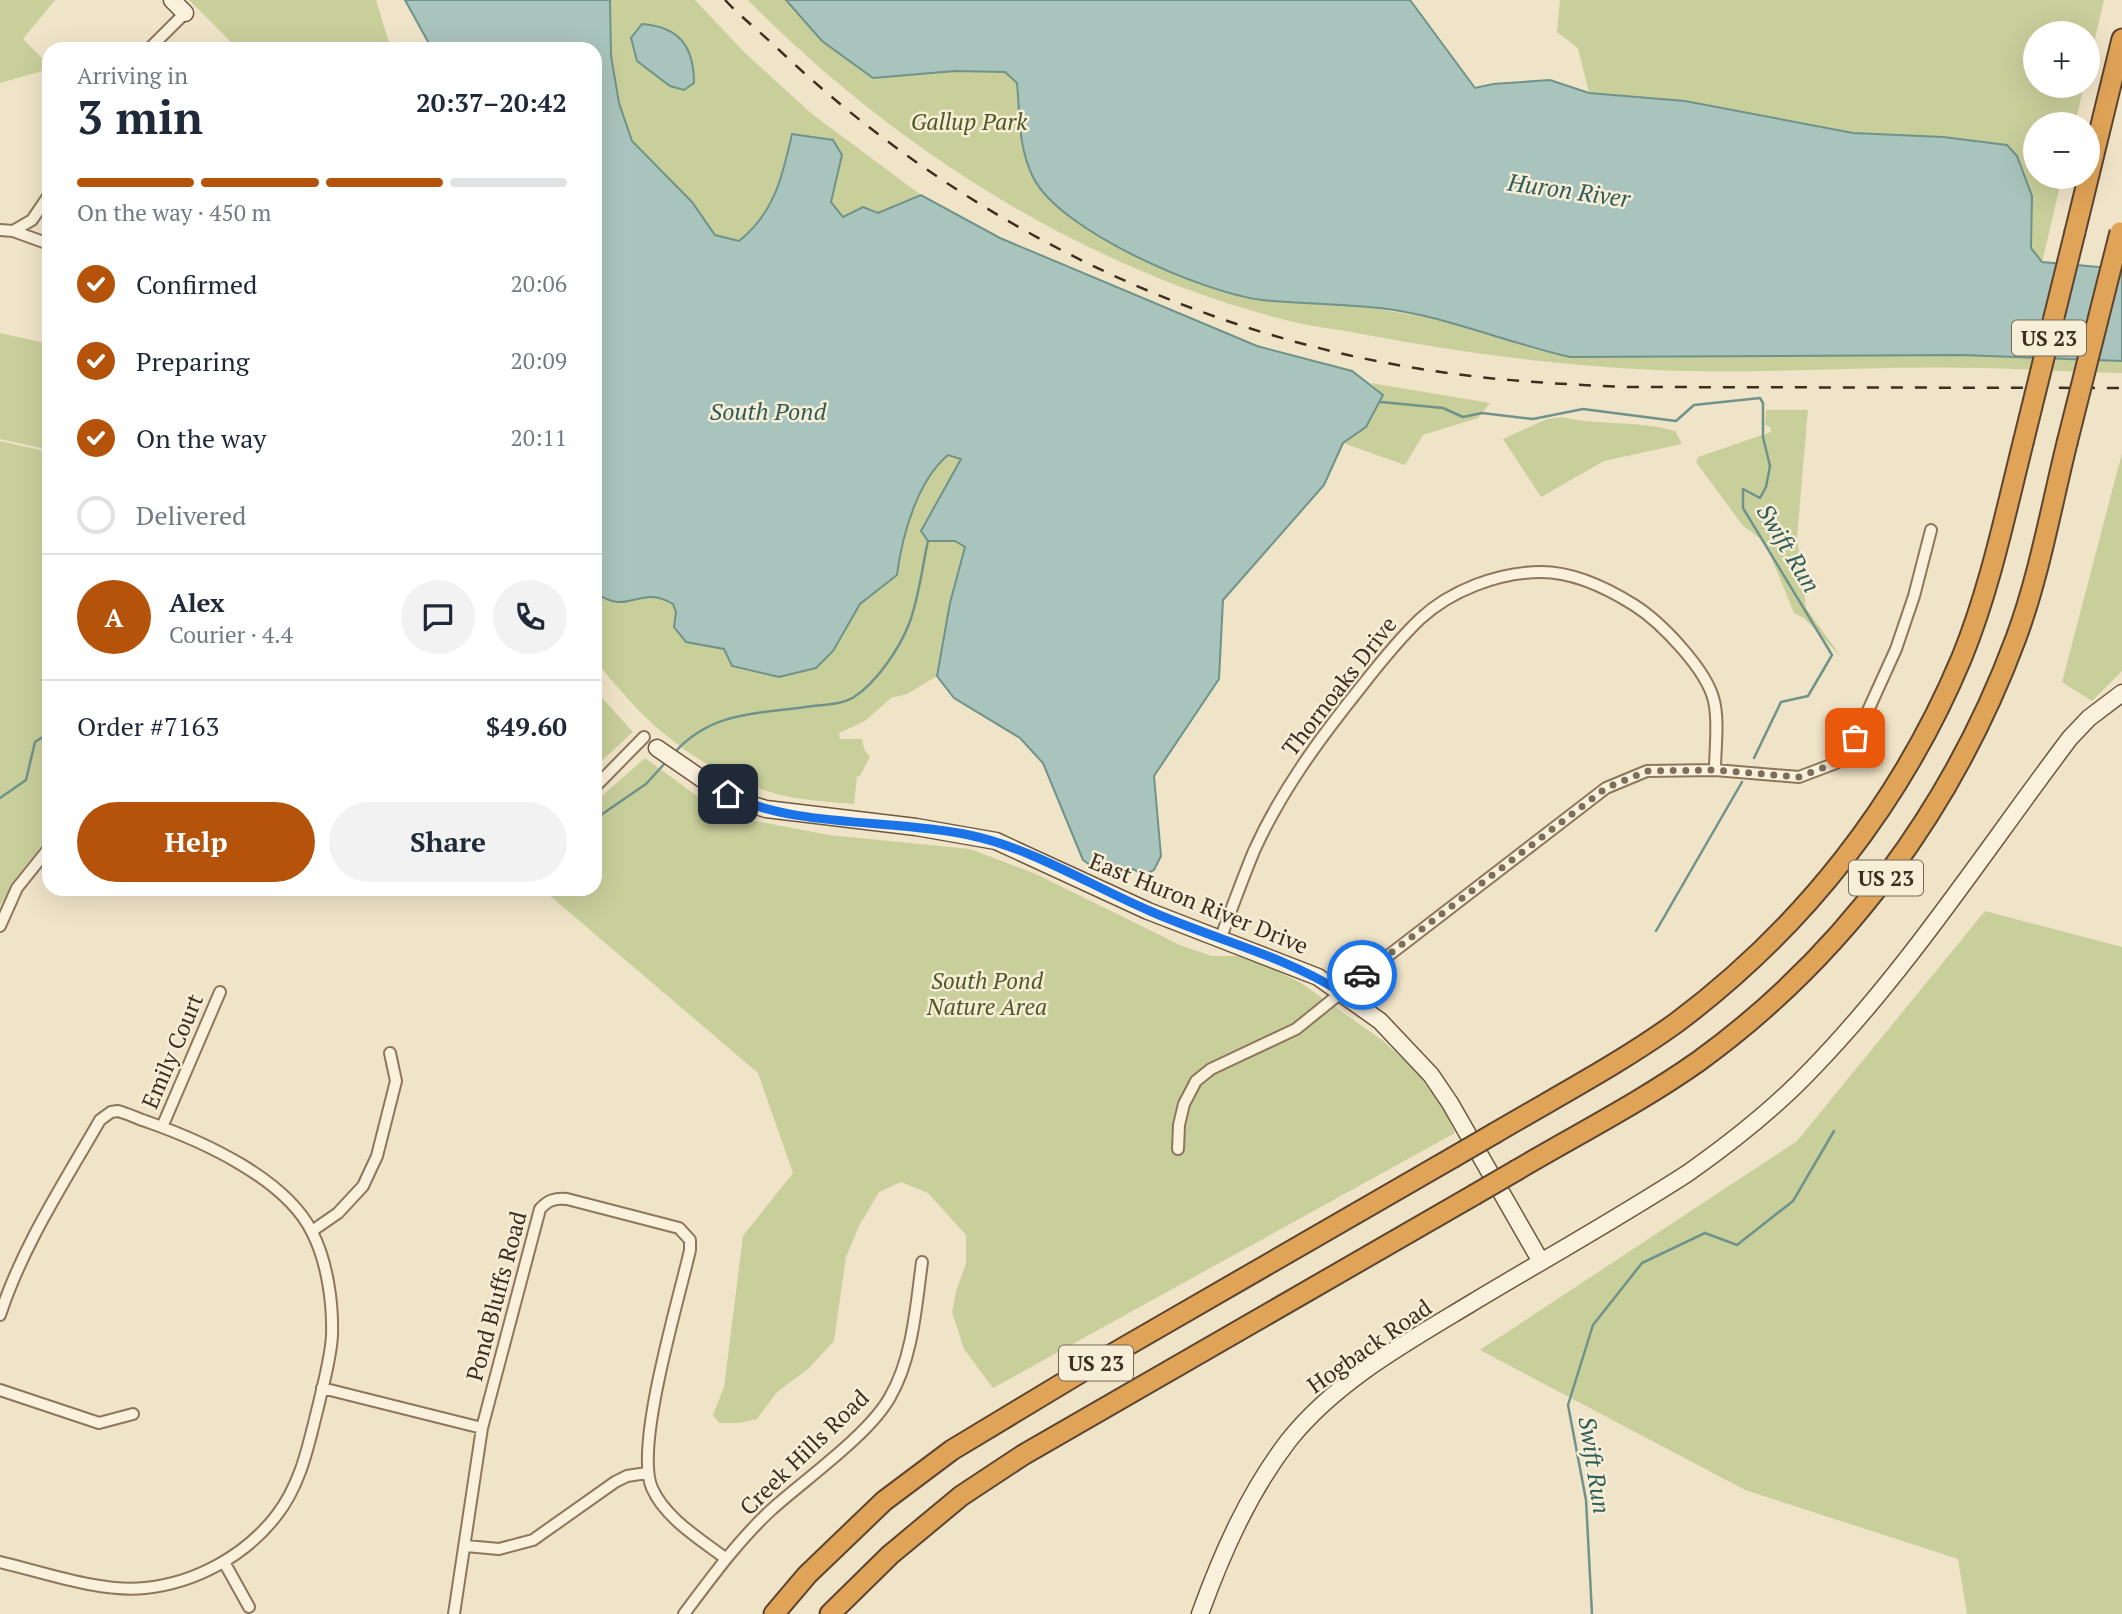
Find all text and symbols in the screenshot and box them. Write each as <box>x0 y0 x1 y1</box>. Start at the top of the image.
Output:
map controls <box>2023 21 2100 189</box>
button: + <box>2023 21 2100 98</box>
text: Arriving in <box>77 60 188 91</box>
text: 20:37–20:42 <box>416 85 567 119</box>
text: 3 min <box>77 86 203 147</box>
park label: Gallup Park <box>911 106 1028 137</box>
button: − <box>2023 112 2100 189</box>
water label: Huron River <box>1505 165 1634 215</box>
text: On the way · 450 m <box>77 197 271 228</box>
icon: check <box>77 265 115 303</box>
text: Confirmed <box>136 267 257 301</box>
text: 20:06 <box>510 268 567 299</box>
road number: US 23 <box>2012 320 2086 356</box>
icon: check <box>77 342 115 380</box>
text: Preparing <box>136 344 249 378</box>
text: 20:09 <box>510 345 567 376</box>
water label: South Pond <box>710 395 828 427</box>
icon: check <box>77 419 115 457</box>
text: On the way <box>136 421 267 455</box>
text: 20:11 <box>510 422 567 453</box>
text: Delivered <box>136 498 246 532</box>
water label: Swift Run <box>1750 498 1828 598</box>
button: chat <box>401 580 475 654</box>
button: phone <box>493 580 567 654</box>
text: Alex <box>169 585 225 619</box>
text: A <box>105 600 123 634</box>
street label: Thornoaks Drive <box>1275 610 1403 762</box>
text: Courier · 4.4 <box>169 619 293 650</box>
pin <box>1825 708 1885 768</box>
text: Order #7163 <box>77 709 219 743</box>
text: $49.60 <box>486 709 567 743</box>
icon: bag <box>1836 719 1874 757</box>
pin <box>698 764 758 824</box>
icon: home <box>709 775 747 813</box>
button: Help <box>77 802 315 882</box>
button: Share <box>329 802 567 882</box>
street label: East Huron River Drive <box>1085 845 1313 961</box>
road number: US 23 <box>1849 860 1923 896</box>
courier <box>1327 940 1397 1010</box>
icon: car <box>1343 956 1381 994</box>
park label: South Pond Nature Area <box>926 965 1047 1022</box>
street label: Emily Court <box>134 988 210 1113</box>
street label: Pond Bluffs Road <box>458 1207 534 1384</box>
street label: Hogback Road <box>1301 1292 1438 1400</box>
road number: US 23 <box>1059 1346 1133 1380</box>
street label: Creek Hills Road <box>733 1382 876 1522</box>
water label: Swift Run <box>1572 1414 1618 1516</box>

